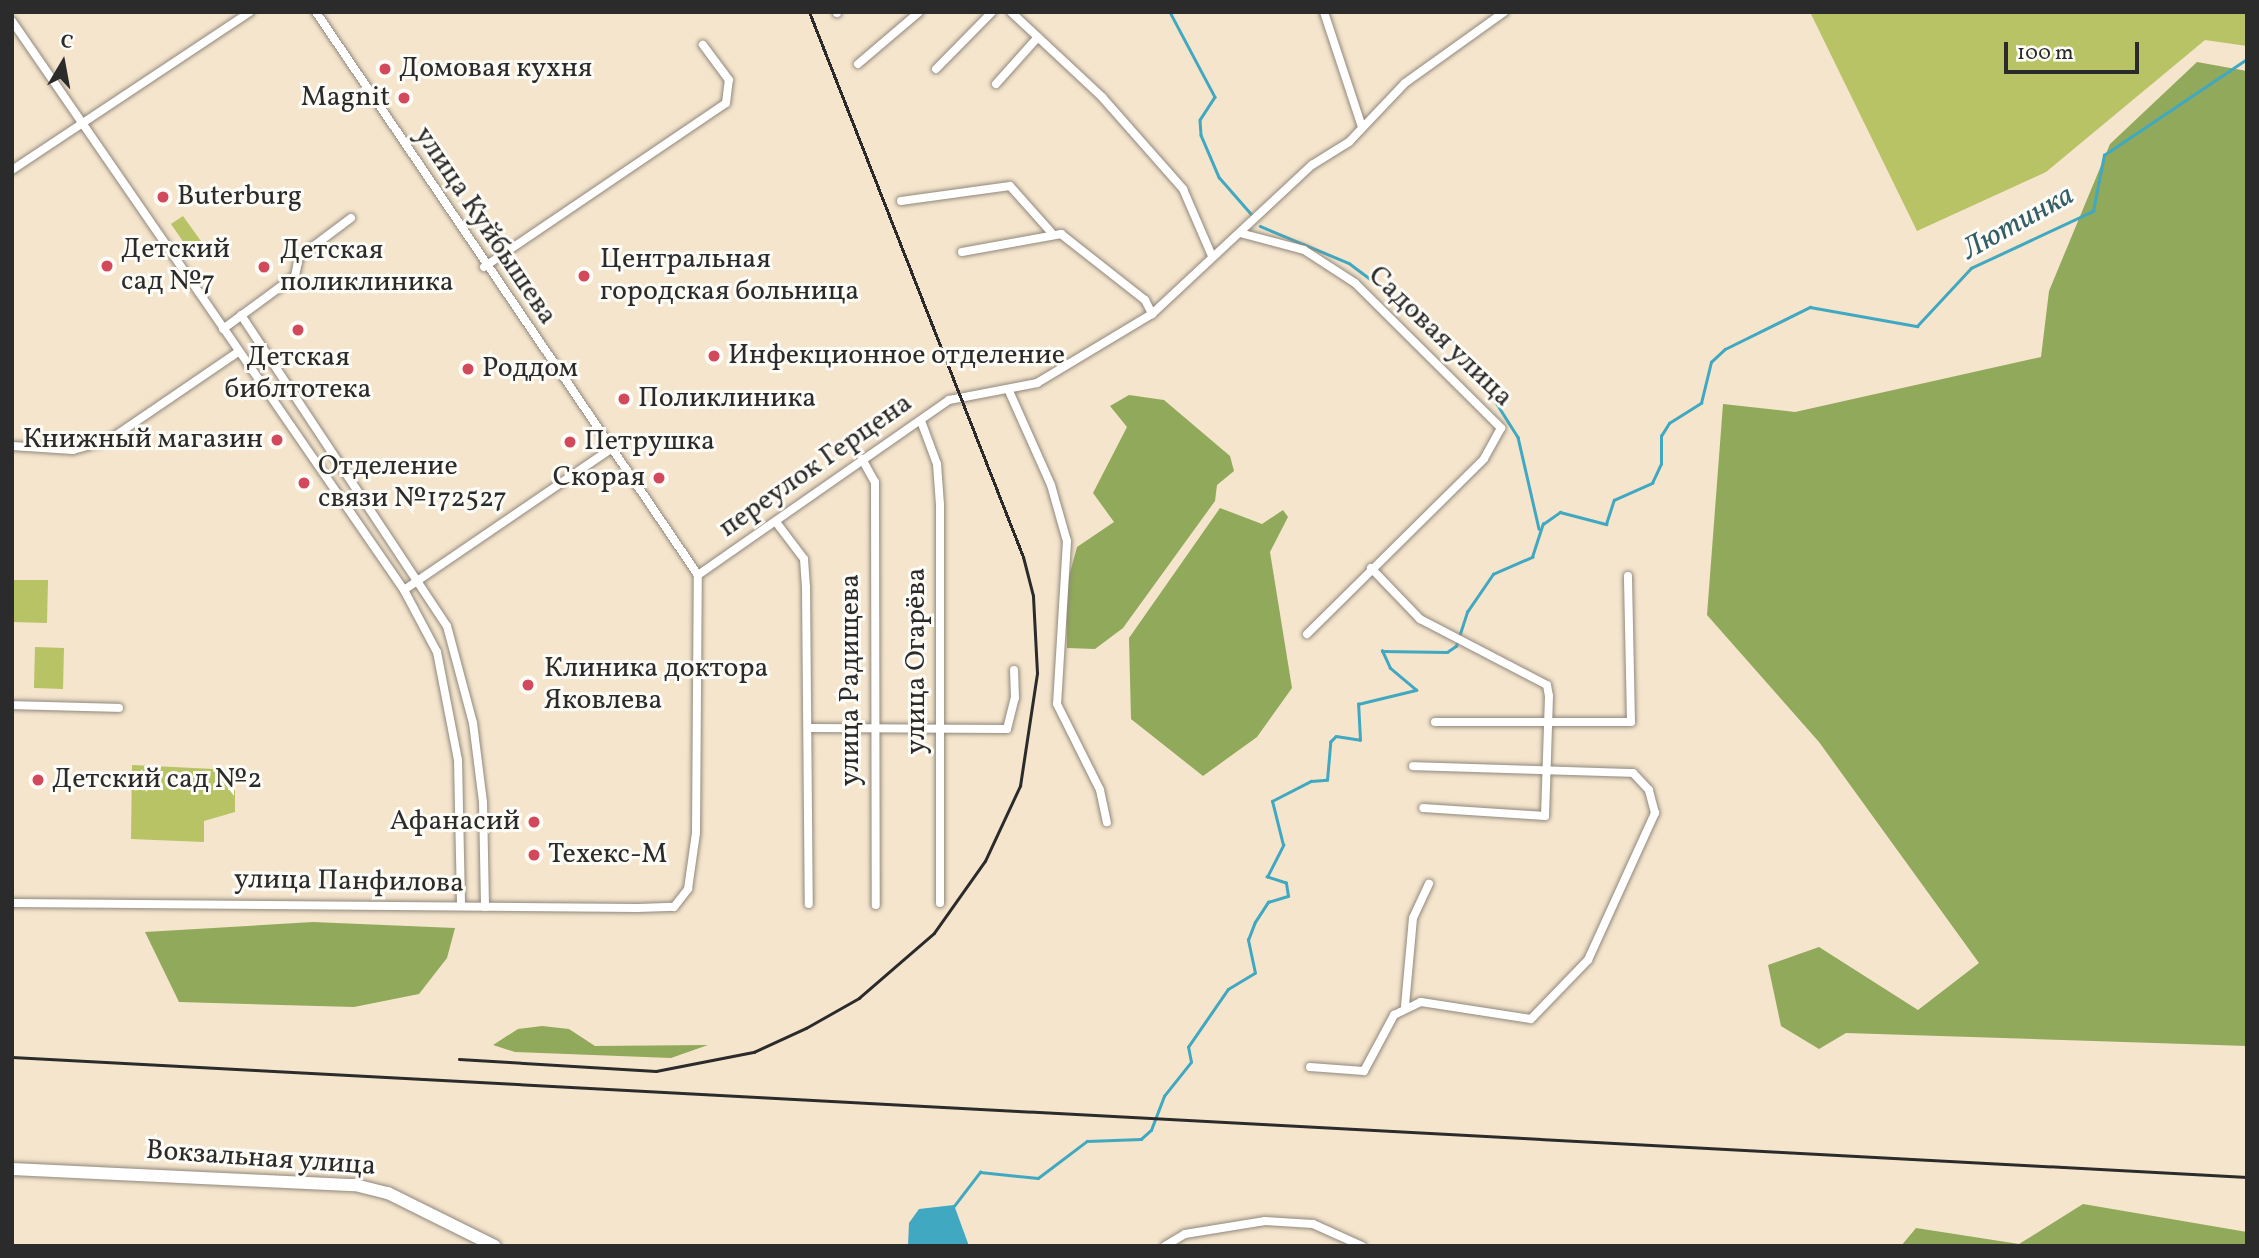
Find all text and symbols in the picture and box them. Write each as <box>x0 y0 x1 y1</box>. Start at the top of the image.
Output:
north arrow <box>28 28 98 98</box>
text: С <box>58 28 75 56</box>
scale bar <box>2007 28 2142 72</box>
text: 100 m <box>2017 39 2074 68</box>
place label: Домовая кухня <box>399 52 592 86</box>
marker: Домовая кухня <box>377 61 393 77</box>
place label: Magnit <box>301 81 390 115</box>
marker: Magnit <box>396 90 412 106</box>
street label: улица Куйбышева <box>406 120 564 332</box>
water label: Лютинка <box>1956 178 2080 268</box>
place label: Buterburg <box>177 180 302 214</box>
marker: Buterburg <box>155 189 171 205</box>
place label: Детский сад №7 <box>121 233 230 299</box>
place label: Детская поликлиника <box>280 234 454 300</box>
place label: Центральная городская больница <box>600 243 859 309</box>
marker: Детская поликлиника <box>254 257 274 277</box>
marker: Детский сад №7 <box>99 258 115 274</box>
street label: Садовая улица <box>1360 259 1520 415</box>
marker: Центральная городская больница <box>574 266 594 286</box>
marker: Детская библтотека <box>290 322 306 338</box>
place label: Инфекционное отделение <box>728 339 1065 373</box>
place label: Детская библтотека <box>225 341 371 407</box>
marker: Инфекционное отделение <box>706 348 722 364</box>
place label: Роддом <box>482 352 578 386</box>
marker: Роддом <box>460 361 476 377</box>
place label: Поликлиника <box>638 382 816 416</box>
street label: переулок Герцена <box>713 387 919 545</box>
marker: Поликлиника <box>616 391 632 407</box>
place label: Книжный магазин <box>23 423 263 457</box>
place label: Петрушка <box>584 425 715 459</box>
marker: Книжный магазин <box>269 432 285 448</box>
marker: Петрушка <box>562 434 578 450</box>
place label: Отделение связи №172527 <box>318 450 507 516</box>
place label: Скорая <box>553 461 645 495</box>
marker: Скорая <box>651 470 667 486</box>
marker: Отделение связи №172527 <box>296 475 312 491</box>
street label: улица Огарёва <box>900 568 934 754</box>
street label: улица Радищева <box>834 574 868 786</box>
place label: Клиника доктора Яковлева <box>544 652 768 718</box>
marker: Клиника доктора Яковлева <box>518 675 538 695</box>
place label: Детский сад №2 <box>52 763 262 797</box>
marker: Детский сад №2 <box>30 772 46 788</box>
place label: Афанасий <box>390 805 520 839</box>
marker: Афанасий <box>526 814 542 830</box>
place label: Техекс-М <box>548 838 667 872</box>
marker: Техекс-М <box>526 847 542 863</box>
street label: улица Панфилова <box>234 863 464 901</box>
street label: Вокзальная улица <box>144 1134 378 1184</box>

